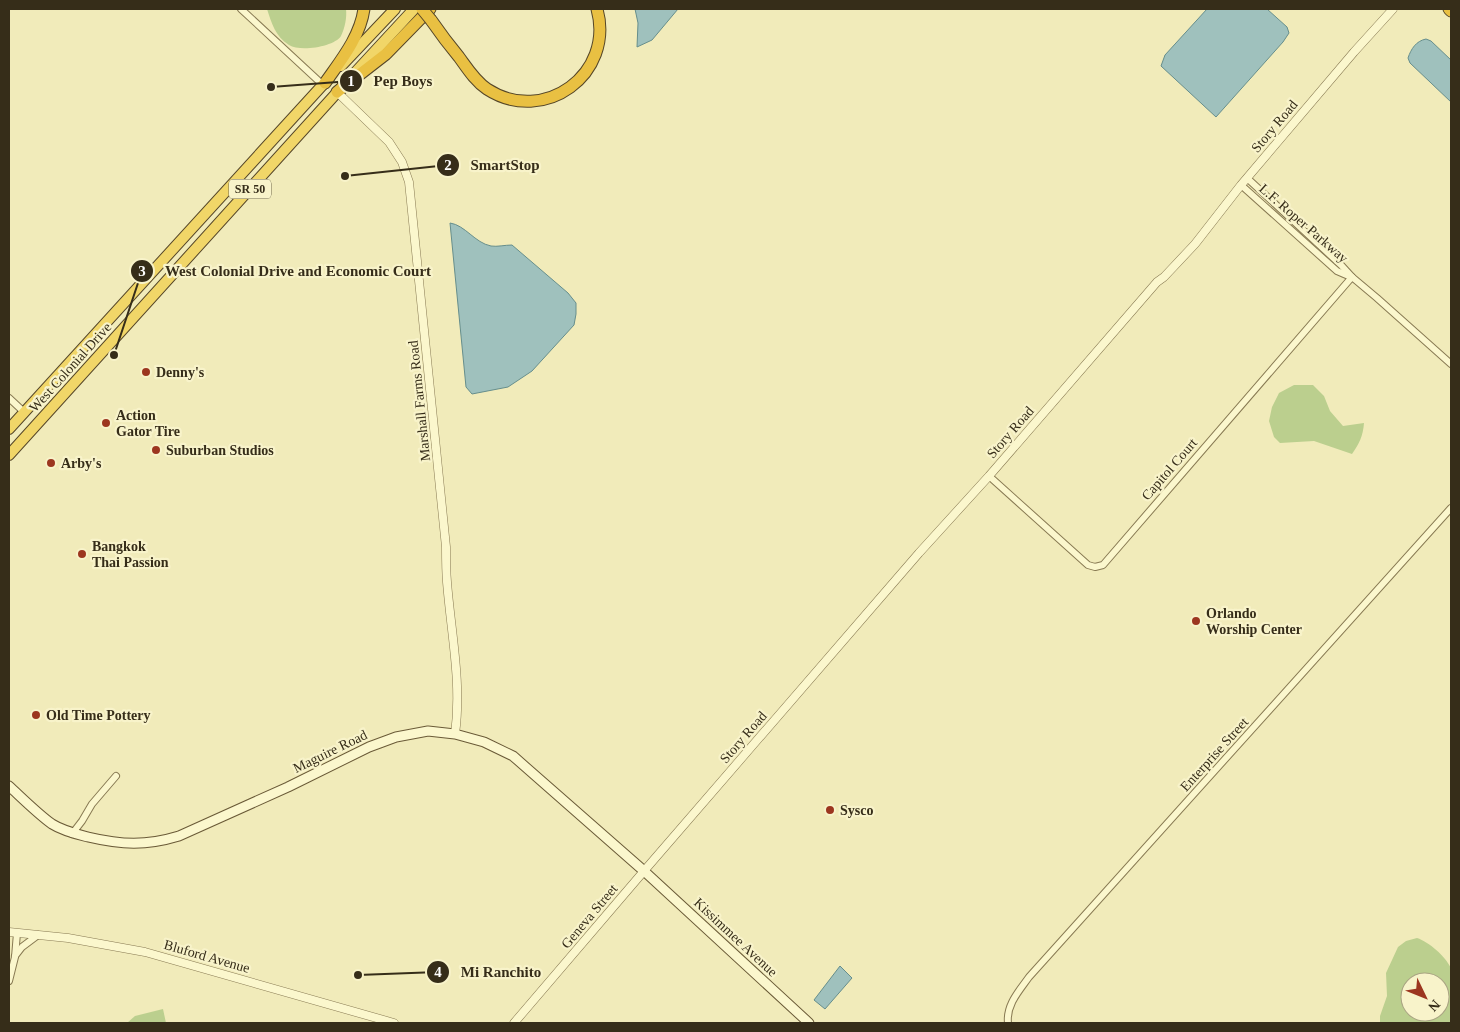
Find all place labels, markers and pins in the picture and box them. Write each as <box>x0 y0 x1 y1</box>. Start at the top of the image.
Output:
callout: Pep Boys <box>338 66 442 96</box>
callout: SmartStop <box>436 150 550 180</box>
callout: West Colonial Drive and Economic Court <box>130 256 441 286</box>
place label: Denny's <box>156 365 205 380</box>
marker: Denny's <box>140 366 152 378</box>
place label: Action Gator Tire <box>116 408 180 439</box>
marker: Action Gator Tire <box>100 417 112 429</box>
place label: Suburban Studios <box>166 443 274 458</box>
marker: Suburban Studios <box>150 444 162 456</box>
place label: Arby's <box>61 456 102 471</box>
marker: Arby's <box>45 457 57 469</box>
place label: Bangkok Thai Passion <box>92 539 169 570</box>
marker: Bangkok Thai Passion <box>76 548 88 560</box>
place label: Orlando Worship Center <box>1206 606 1302 637</box>
marker: Orlando Worship Center <box>1190 615 1202 627</box>
place label: Old Time Pottery <box>46 708 150 723</box>
marker: Old Time Pottery <box>30 709 42 721</box>
place label: Sysco <box>840 803 873 818</box>
marker: Sysco <box>824 804 836 816</box>
callout: Mi Ranchito <box>426 957 551 987</box>

